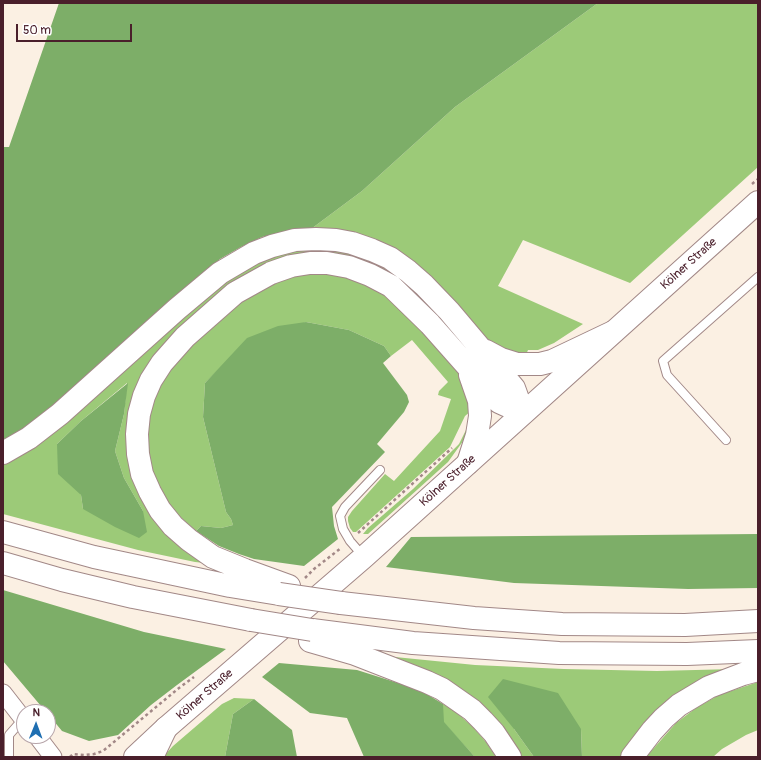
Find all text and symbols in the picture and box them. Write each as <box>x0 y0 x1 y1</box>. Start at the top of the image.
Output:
scale bar <box>18 16 134 42</box>
text: 50 m <box>23 23 51 38</box>
street label: Kölner Straße <box>658 235 720 293</box>
street label: Kölner Straße <box>417 452 479 510</box>
street label: Kölner Straße <box>174 666 236 724</box>
north arrow <box>16 704 56 744</box>
text: N <box>32 706 40 719</box>

